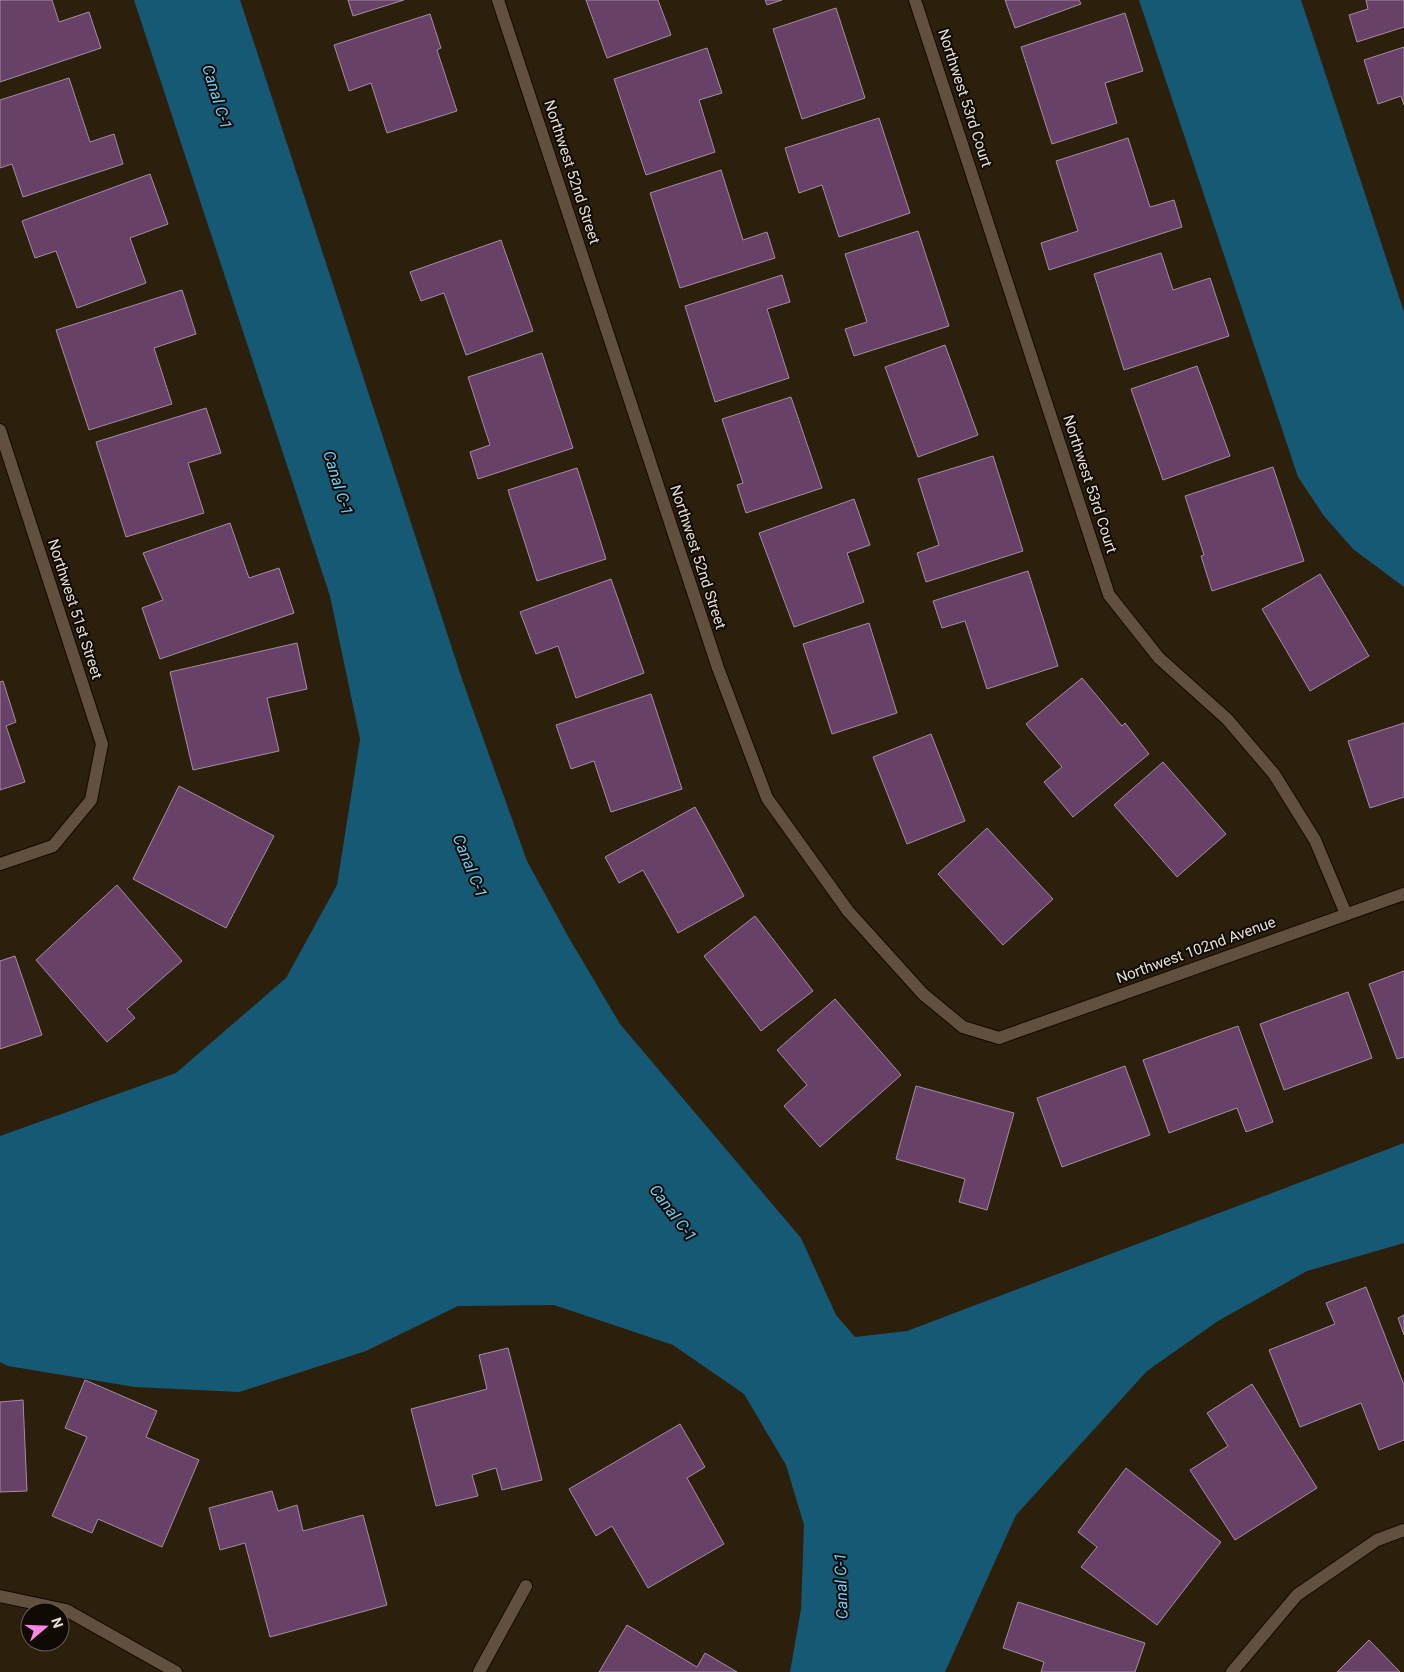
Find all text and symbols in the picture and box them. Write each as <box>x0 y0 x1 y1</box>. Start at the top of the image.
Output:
street label: Northwest 53rd Court <box>934 27 996 170</box>
water label: Canal C-1 <box>198 62 236 132</box>
street label: Northwest 52nd Street <box>540 98 604 246</box>
street label: Northwest 53rd Court <box>1059 413 1121 556</box>
water label: Canal C-1 <box>319 448 357 518</box>
street label: Northwest 52nd Street <box>666 483 730 631</box>
street label: Northwest 51st Street <box>44 537 106 681</box>
water label: Canal C-1 <box>449 832 491 900</box>
street label: Northwest 102nd Avenue <box>1114 913 1278 987</box>
water label: Canal C-1 <box>645 1181 701 1245</box>
water label: Canal C-1 <box>830 1553 852 1619</box>
north arrow <box>20 1602 70 1652</box>
text: N <box>48 1615 66 1630</box>

